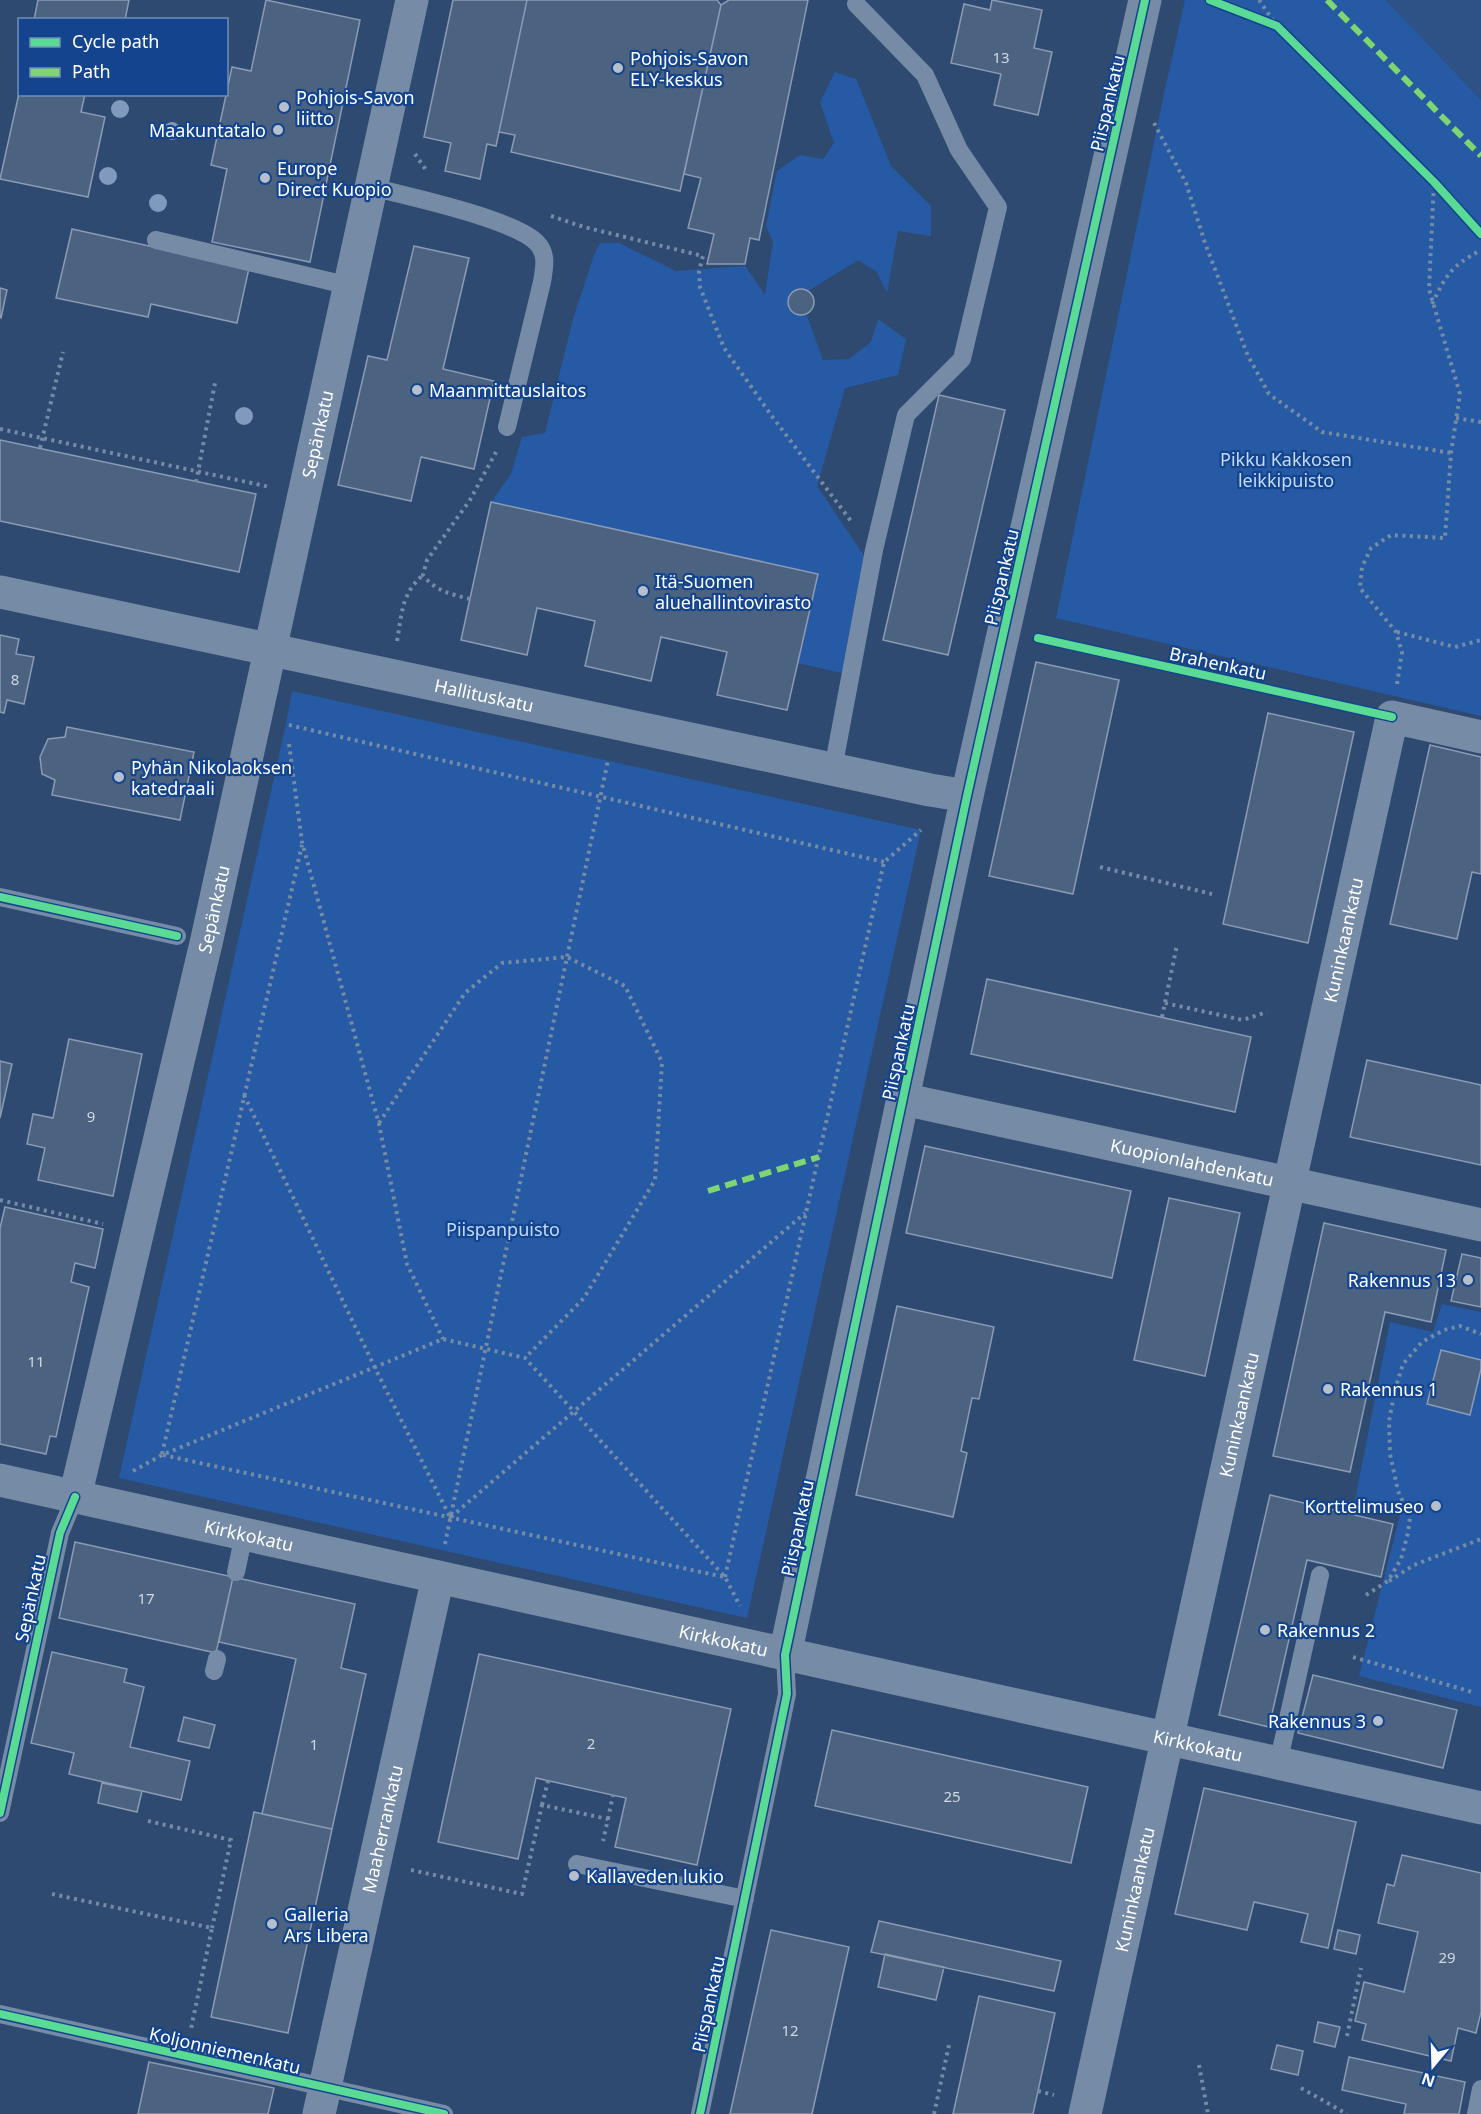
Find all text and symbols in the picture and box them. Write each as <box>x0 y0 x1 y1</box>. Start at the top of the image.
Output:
legend <box>18 18 228 96</box>
text: Cycle path <box>72 29 159 53</box>
place label: Pohjois-Savon ELY-keskus <box>630 46 749 91</box>
house number: 13 <box>992 47 1010 67</box>
street label: Piispankatu <box>1084 52 1130 154</box>
text: Path <box>72 59 111 83</box>
marker: Pohjois-Savon ELY-keskus <box>611 61 625 75</box>
place label: Pohjois-Savon liitto <box>296 85 415 130</box>
marker: Pohjois-Savon liitto <box>277 100 291 114</box>
place label: Maakuntatalo <box>149 118 266 142</box>
marker: Maakuntatalo <box>271 123 285 137</box>
place label: Europe Direct Kuopio <box>277 156 392 201</box>
marker: Europe Direct Kuopio <box>258 171 272 185</box>
place label: Maanmittauslaitos <box>429 378 586 402</box>
marker: Maanmittauslaitos <box>410 383 424 397</box>
street label: Sepänkatu <box>296 388 338 481</box>
park label: Pikku Kakkosen leikkipuisto <box>1220 447 1352 492</box>
street label: Piispankatu <box>978 526 1024 628</box>
place label: Itä-Suomen aluehallintovirasto <box>655 569 811 614</box>
marker: Itä-Suomen aluehallintovirasto <box>636 584 650 598</box>
street label: Brahenkatu <box>1167 641 1269 685</box>
house number: 8 <box>11 669 19 689</box>
street label: Hallituskatu <box>432 673 536 717</box>
place label: Pyhän Nikolaoksen katedraali <box>131 755 292 800</box>
marker: Pyhän Nikolaoksen katedraali <box>112 770 126 784</box>
street label: Sepänkatu <box>192 863 235 956</box>
street label: Kuninkaankatu <box>1318 875 1368 1005</box>
street label: Piispankatu <box>876 1001 920 1103</box>
house number: 9 <box>87 1106 95 1126</box>
street label: Kuopionlahdenkatu <box>1108 1133 1276 1192</box>
park label: Piispanpuisto <box>446 1217 560 1241</box>
place label: Rakennus 13 <box>1348 1268 1456 1292</box>
marker: Rakennus 13 <box>1461 1273 1475 1287</box>
street label: Kuninkaankatu <box>1213 1350 1264 1480</box>
house number: 11 <box>27 1351 45 1371</box>
place label: Rakennus 1 <box>1340 1377 1438 1401</box>
marker: Rakennus 1 <box>1321 1382 1335 1396</box>
street label: Piispankatu <box>775 1477 819 1579</box>
place label: Korttelimuseo <box>1304 1494 1424 1518</box>
marker: Korttelimuseo <box>1429 1499 1443 1513</box>
street label: Kirkkokatu <box>202 1514 296 1557</box>
street label: Sepänkatu <box>9 1552 51 1644</box>
house number: 17 <box>137 1588 155 1608</box>
place label: Rakennus 2 <box>1277 1618 1375 1642</box>
street label: Kirkkokatu <box>677 1619 770 1662</box>
marker: Rakennus 2 <box>1258 1623 1272 1637</box>
place label: Rakennus 3 <box>1268 1709 1366 1733</box>
marker: Rakennus 3 <box>1371 1714 1385 1728</box>
street label: Kirkkokatu <box>1151 1724 1245 1767</box>
house number: 2 <box>587 1733 595 1753</box>
house number: 1 <box>310 1734 318 1754</box>
street label: Maaherrankatu <box>356 1762 408 1895</box>
house number: 25 <box>943 1786 961 1806</box>
street label: Kuninkaankatu <box>1109 1825 1160 1954</box>
place label: Kallaveden lukio <box>586 1864 724 1888</box>
marker: Kallaveden lukio <box>567 1869 581 1883</box>
place label: Galleria Ars Libera <box>284 1902 369 1947</box>
marker: Galleria Ars Libera <box>265 1917 279 1931</box>
house number: 29 <box>1438 1947 1456 1967</box>
street label: Piispankatu <box>686 1953 730 2055</box>
house number: 12 <box>781 2020 799 2040</box>
street label: Koljonniemenkatu <box>147 2021 303 2079</box>
north arrow <box>1403 2036 1463 2096</box>
text: N <box>1418 2068 1438 2093</box>

